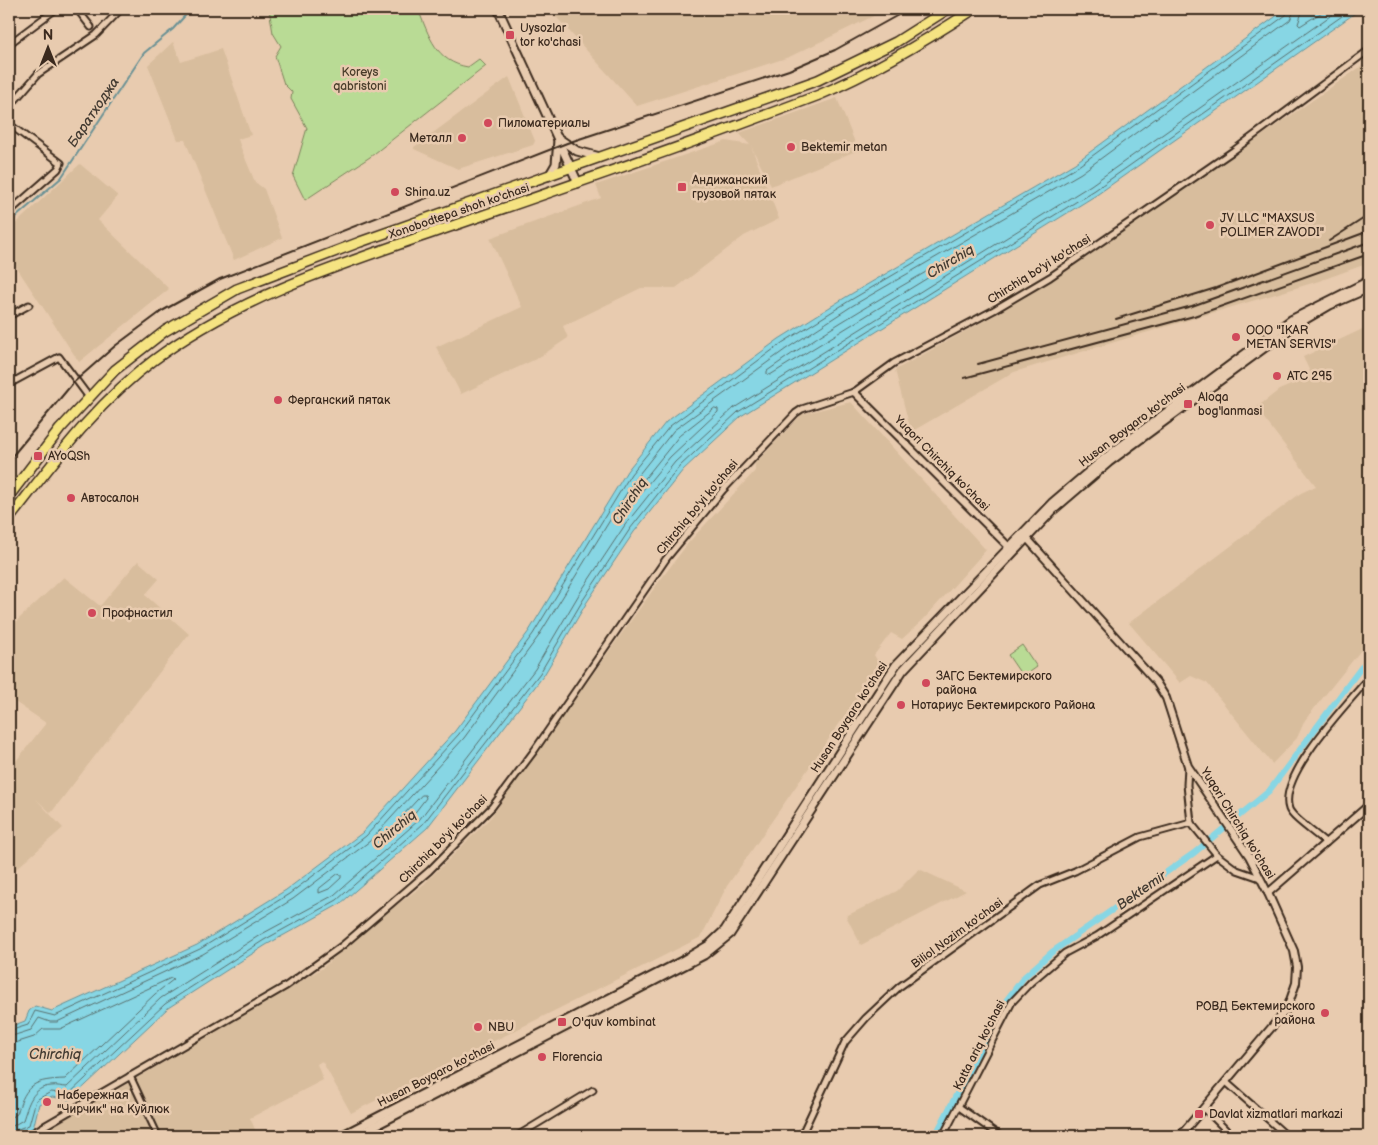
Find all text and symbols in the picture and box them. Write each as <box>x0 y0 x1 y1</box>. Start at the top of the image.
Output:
place label: Uysozlar tor ko'chasi <box>520 21 581 50</box>
north arrow <box>22 22 72 72</box>
text: N <box>43 27 53 44</box>
marker: Uysozlar tor ko'chasi <box>504 29 516 41</box>
park label: Koreys qabristoni <box>333 65 387 94</box>
water label: Баратходжа <box>64 74 123 151</box>
place label: Пиломатериалы <box>498 116 590 131</box>
marker: Пиломатериалы <box>482 117 494 129</box>
place label: Металл <box>409 131 452 146</box>
marker: Металл <box>456 132 468 144</box>
place label: Bektemir metan <box>801 140 887 155</box>
marker: Bektemir metan <box>785 141 797 153</box>
place label: Андижанский грузовой пятак <box>691 173 777 202</box>
street label: Xonobodtepa shoh ko'chasi <box>386 180 532 243</box>
marker: Андижанский грузовой пятак <box>676 181 688 193</box>
place label: Shina.uz <box>405 185 450 200</box>
marker: Shina.uz <box>389 186 401 198</box>
place label: JV LLC "MAXSUS POLIMER ZAVODI" <box>1220 211 1324 240</box>
marker: JV LLC "MAXSUS POLIMER ZAVODI" <box>1204 219 1216 231</box>
street label: Chirchiq bo'yi ko'chasi <box>985 231 1094 307</box>
water label: Chirchiq <box>924 240 978 282</box>
place label: OOO "IKAR METAN SERVIS" <box>1246 323 1336 352</box>
marker: OOO "IKAR METAN SERVIS" <box>1230 331 1242 343</box>
place label: ATC 295 <box>1287 369 1332 384</box>
marker: ATC 295 <box>1271 370 1283 382</box>
street label: Husan Boyqaro ko'chasi <box>1076 380 1189 470</box>
place label: Aloqa bog'lanmasi <box>1198 390 1263 419</box>
place label: Ферганский пятак <box>288 393 391 408</box>
marker: Ферганский пятак <box>272 394 284 406</box>
marker: Aloqa bog'lanmasi <box>1182 398 1194 410</box>
street label: Yuqori Chirchiq ko'chasi <box>890 412 993 514</box>
place label: AYoQSh <box>48 449 91 464</box>
marker: AYoQSh <box>32 450 44 462</box>
street label: Chirchiq bo'yi ko'chasi <box>653 457 742 558</box>
water label: Chirchiq <box>608 474 651 528</box>
place label: Автосалон <box>80 491 139 506</box>
marker: Автосалон <box>65 492 77 504</box>
place label: Профнастил <box>102 606 173 621</box>
marker: Профнастил <box>86 607 98 619</box>
street label: Husan Boyqaro ko'chasi <box>808 659 891 776</box>
place label: ЗАГС Бектемирского района <box>936 669 1052 698</box>
marker: ЗАГС Бектемирского района <box>920 677 932 689</box>
place label: Нотариус Бектемирского Района <box>911 698 1095 713</box>
marker: Нотариус Бектемирского Района <box>895 699 907 711</box>
street label: Yuqori Chirchiq ko'chasi <box>1197 764 1278 882</box>
street label: Chirchiq bo'yi ko'chasi <box>396 792 491 887</box>
water label: Chirchiq <box>369 806 420 853</box>
water label: Bektemir <box>1113 867 1170 914</box>
street label: Biliol Nozim ko'chasi <box>908 895 1006 972</box>
street label: Katta ariq ko'chasi <box>950 998 1009 1093</box>
place label: РОВД Бектемирского района <box>1195 999 1315 1028</box>
marker: РОВД Бектемирского района <box>1319 1007 1331 1019</box>
place label: O'quv kombinat <box>572 1015 656 1030</box>
marker: O'quv kombinat <box>556 1016 568 1028</box>
place label: NBU <box>488 1020 514 1035</box>
marker: NBU <box>472 1021 484 1033</box>
street label: Husan Boyqaro ko'chasi <box>375 1038 497 1111</box>
water label: Chirchiq <box>29 1046 82 1063</box>
place label: Florencia <box>552 1050 603 1065</box>
marker: Florencia <box>536 1051 548 1063</box>
place label: Набережная "Чирчик" на Куйлюк <box>57 1088 170 1117</box>
marker: Набережная "Чирчик" на Куйлюк <box>41 1096 53 1108</box>
place label: Davlat xizmatlari markazi <box>1209 1107 1343 1122</box>
marker: Davlat xizmatlari markazi <box>1193 1108 1205 1120</box>

